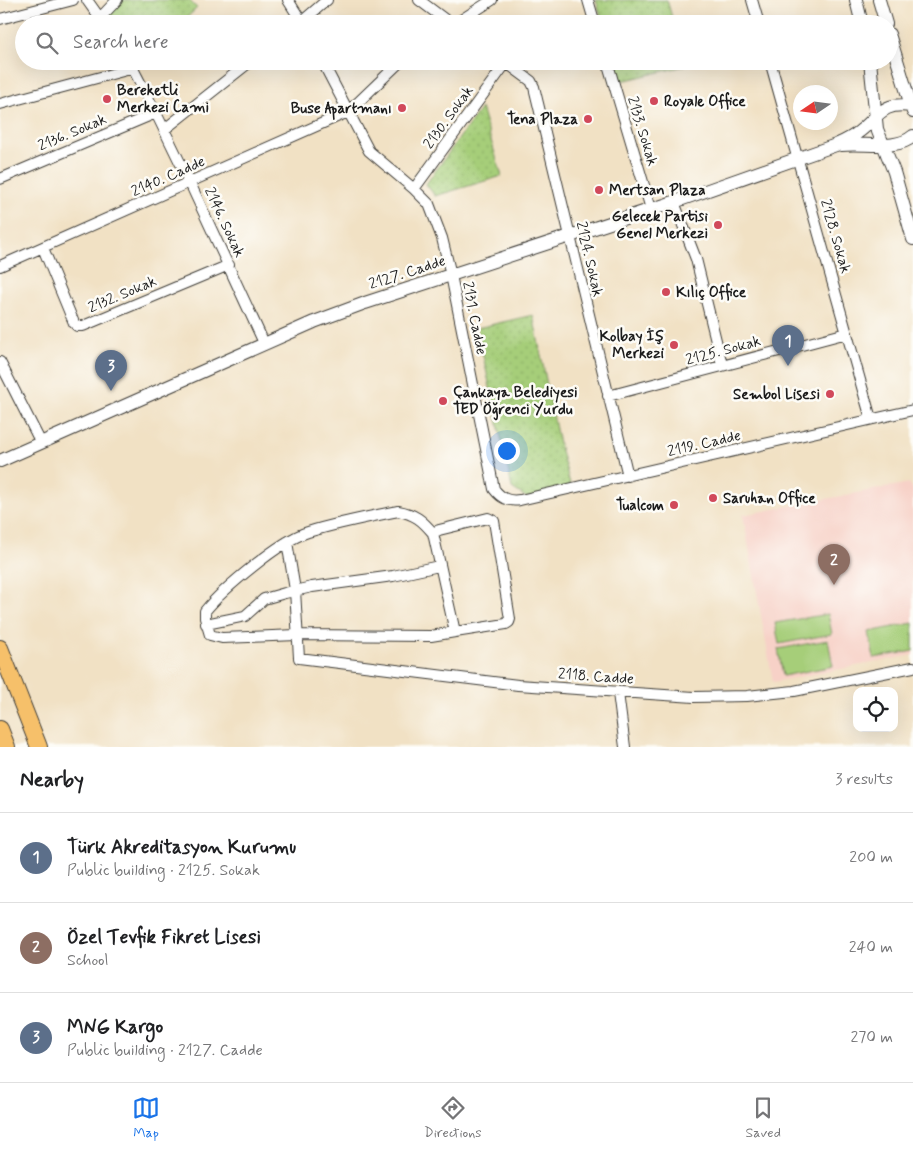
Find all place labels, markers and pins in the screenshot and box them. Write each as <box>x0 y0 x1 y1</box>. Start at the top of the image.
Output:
place label: Bereketli Merkezi Cami <box>117 81 209 118</box>
place label: Royale Office <box>664 91 746 112</box>
marker: Bereketli Merkezi Cami <box>101 93 113 105</box>
marker: Royale Office <box>648 95 660 107</box>
place label: Buse Apartmanı <box>291 99 392 120</box>
marker: Buse Apartmanı <box>396 102 408 114</box>
place label: Tena Plaza <box>507 110 578 130</box>
marker: Tena Plaza <box>582 113 594 125</box>
place label: Mertsan Plaza <box>609 181 706 201</box>
marker: Mertsan Plaza <box>593 184 605 196</box>
place label: Gelecek Partisi Genel Merkezi <box>612 207 709 244</box>
marker: Gelecek Partisi Genel Merkezi <box>712 219 724 231</box>
place label: Kılıç Office <box>676 282 747 303</box>
marker: Kılıç Office <box>660 286 672 298</box>
pin: 1 <box>772 325 804 366</box>
place label: Kolbay İş Merkezi <box>599 327 665 364</box>
marker: Kolbay İş Merkezi <box>668 339 680 351</box>
pin: 3 <box>95 350 127 391</box>
place label: Çankaya Belediyesi TED Öğrenci Yurdu <box>453 383 578 421</box>
place label: Sembol Lisesi <box>733 385 820 405</box>
marker: Sembol Lisesi <box>824 388 836 400</box>
marker: Çankaya Belediyesi TED Öğrenci Yurdu <box>437 395 449 407</box>
place label: Saruhan Office <box>723 488 816 509</box>
marker: Saruhan Office <box>707 492 719 504</box>
place label: Tualcom <box>616 496 664 516</box>
marker: Tualcom <box>668 499 680 511</box>
pin: 2 <box>818 544 850 585</box>

